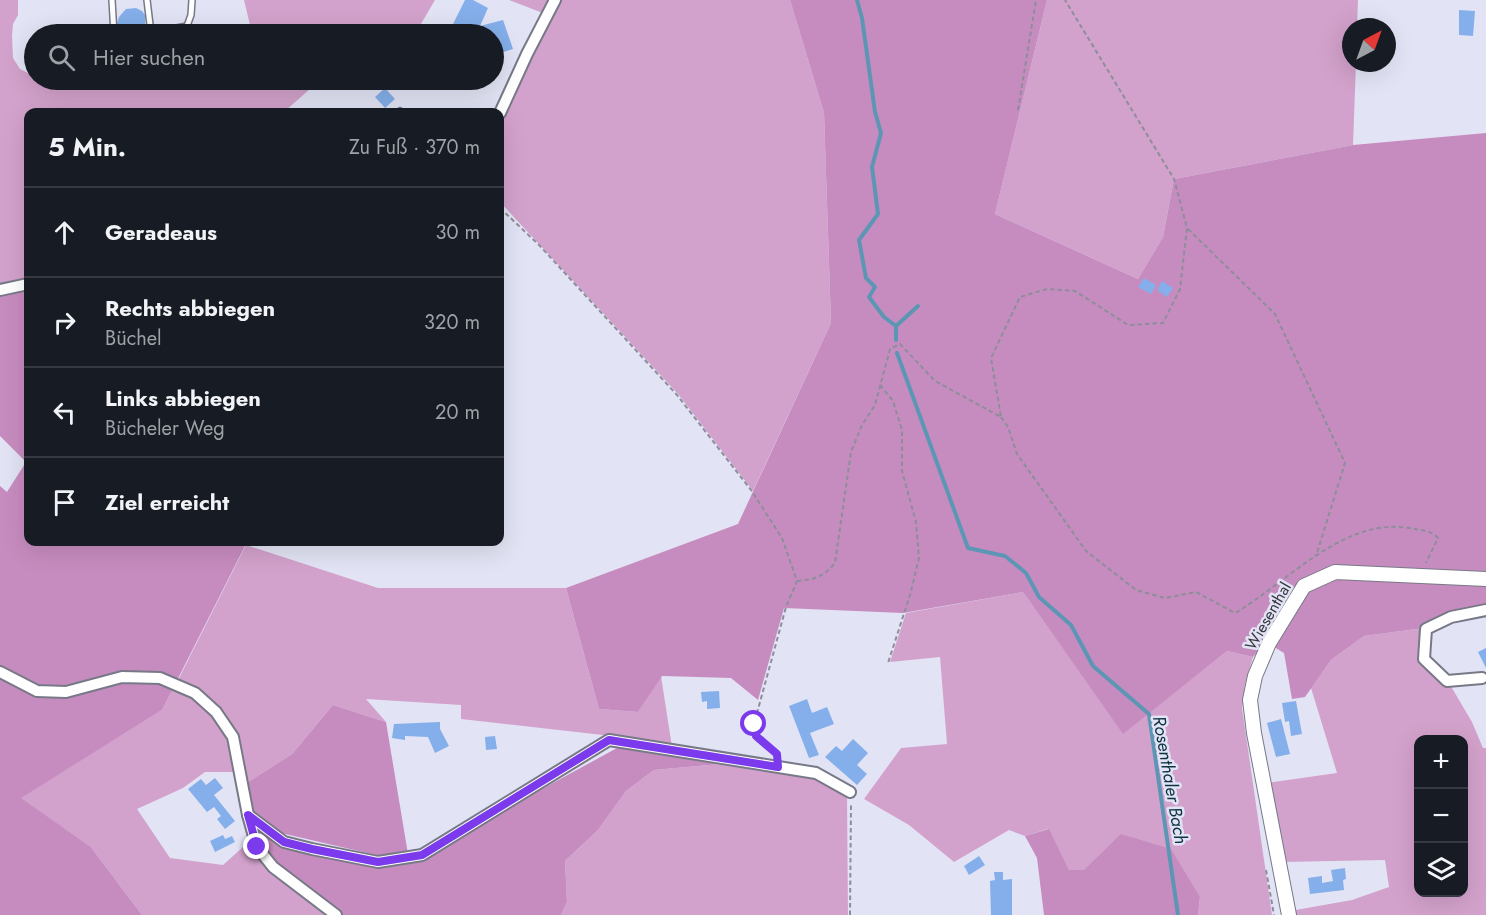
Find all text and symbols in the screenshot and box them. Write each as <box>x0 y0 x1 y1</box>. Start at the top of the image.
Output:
north arrow <box>1342 18 1396 72</box>
search box <box>24 24 504 90</box>
icon: search <box>45 41 78 74</box>
text: Hier suchen <box>93 41 205 73</box>
text: 5 Min. <box>48 128 126 166</box>
text: Zu Fuß · 370 m <box>349 133 480 162</box>
icon: ahead <box>48 216 81 249</box>
text: Geradeaus <box>105 216 217 248</box>
text: 30 m <box>435 218 480 247</box>
text: Rechts abbiegen <box>105 292 275 324</box>
icon: right <box>48 306 81 339</box>
text: 320 m <box>424 308 480 337</box>
text: Büchel <box>105 324 162 353</box>
text: Links abbiegen <box>105 382 261 414</box>
icon: left <box>48 396 81 429</box>
text: 20 m <box>435 398 480 427</box>
text: Bücheler Weg <box>105 414 225 443</box>
icon: arrive <box>48 486 81 519</box>
text: Ziel erreicht <box>105 486 229 518</box>
street label: Wiesenthal <box>1239 578 1297 654</box>
route start <box>740 710 766 736</box>
water label: Rosenthaler Bach <box>1146 714 1194 846</box>
map controls <box>1414 735 1468 897</box>
button: + <box>1414 735 1468 789</box>
button: − <box>1414 789 1468 843</box>
route end <box>243 833 269 859</box>
button: layers <box>1414 843 1468 897</box>

